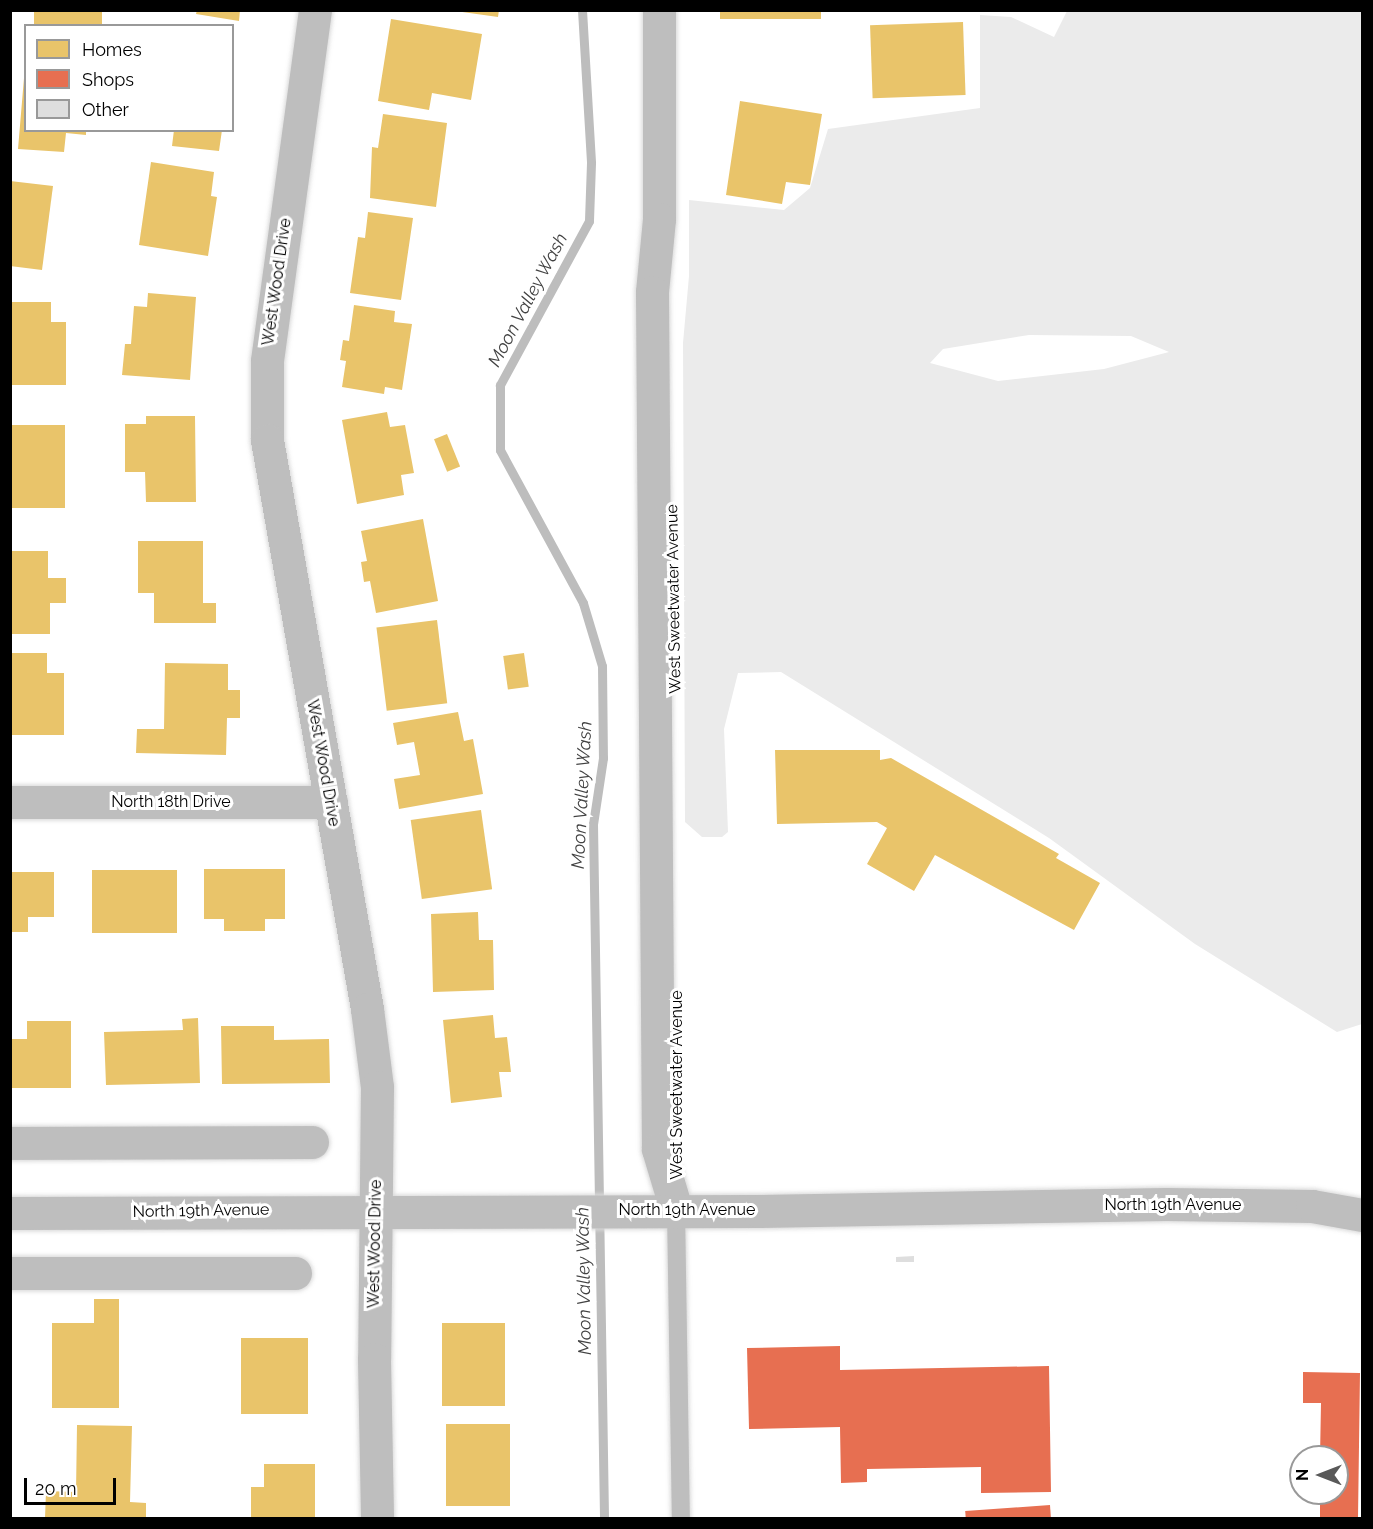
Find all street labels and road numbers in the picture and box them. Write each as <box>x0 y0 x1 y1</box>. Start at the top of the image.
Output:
street label: West Wood Drive <box>259 217 295 347</box>
street label: West Sweetwater Avenue <box>663 504 685 694</box>
street label: West Wood Drive <box>302 698 344 828</box>
street label: North 18th Drive <box>111 792 231 812</box>
street label: West Sweetwater Avenue <box>667 990 687 1180</box>
street label: West Wood Drive <box>364 1179 386 1309</box>
street label: North 19th Avenue <box>1104 1195 1242 1215</box>
street label: North 19th Avenue <box>132 1200 270 1222</box>
street label: North 19th Avenue <box>618 1200 756 1220</box>

